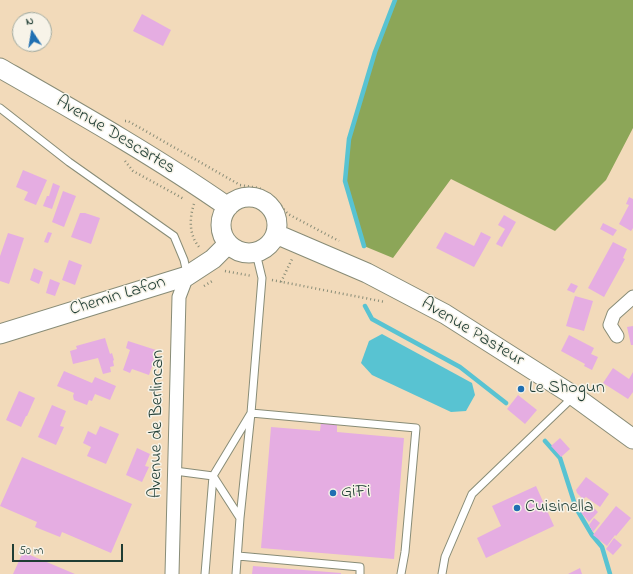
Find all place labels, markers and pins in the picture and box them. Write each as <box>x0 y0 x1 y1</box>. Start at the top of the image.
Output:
place label: Le Shogun <box>529 378 605 400</box>
marker: Le Shogun <box>516 384 526 394</box>
place label: GiFi <box>341 482 370 504</box>
marker: GiFi <box>328 488 338 498</box>
place label: Cuisinella <box>525 497 593 519</box>
marker: Cuisinella <box>512 503 522 513</box>

